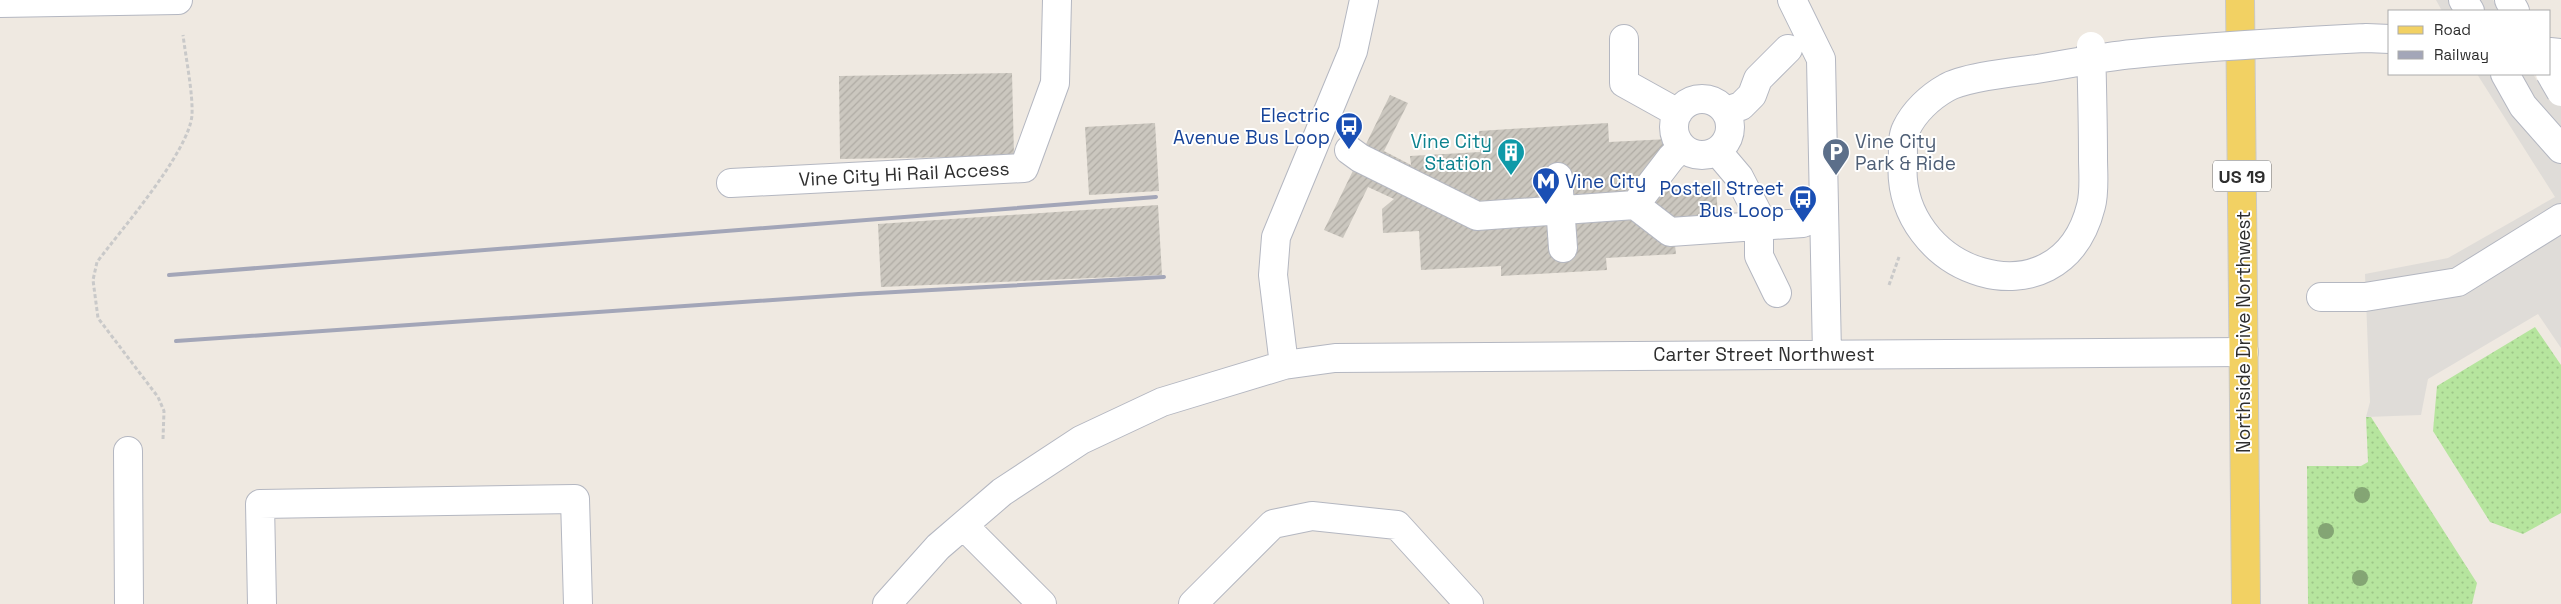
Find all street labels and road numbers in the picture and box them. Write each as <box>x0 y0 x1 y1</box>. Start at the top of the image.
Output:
street label: Vine City Hi Rail Access <box>798 156 1010 192</box>
road number: US 19 <box>2213 160 2271 192</box>
street label: Northside Drive Northwest <box>2231 211 2256 453</box>
street label: Carter Street Northwest <box>1653 342 1875 367</box>

